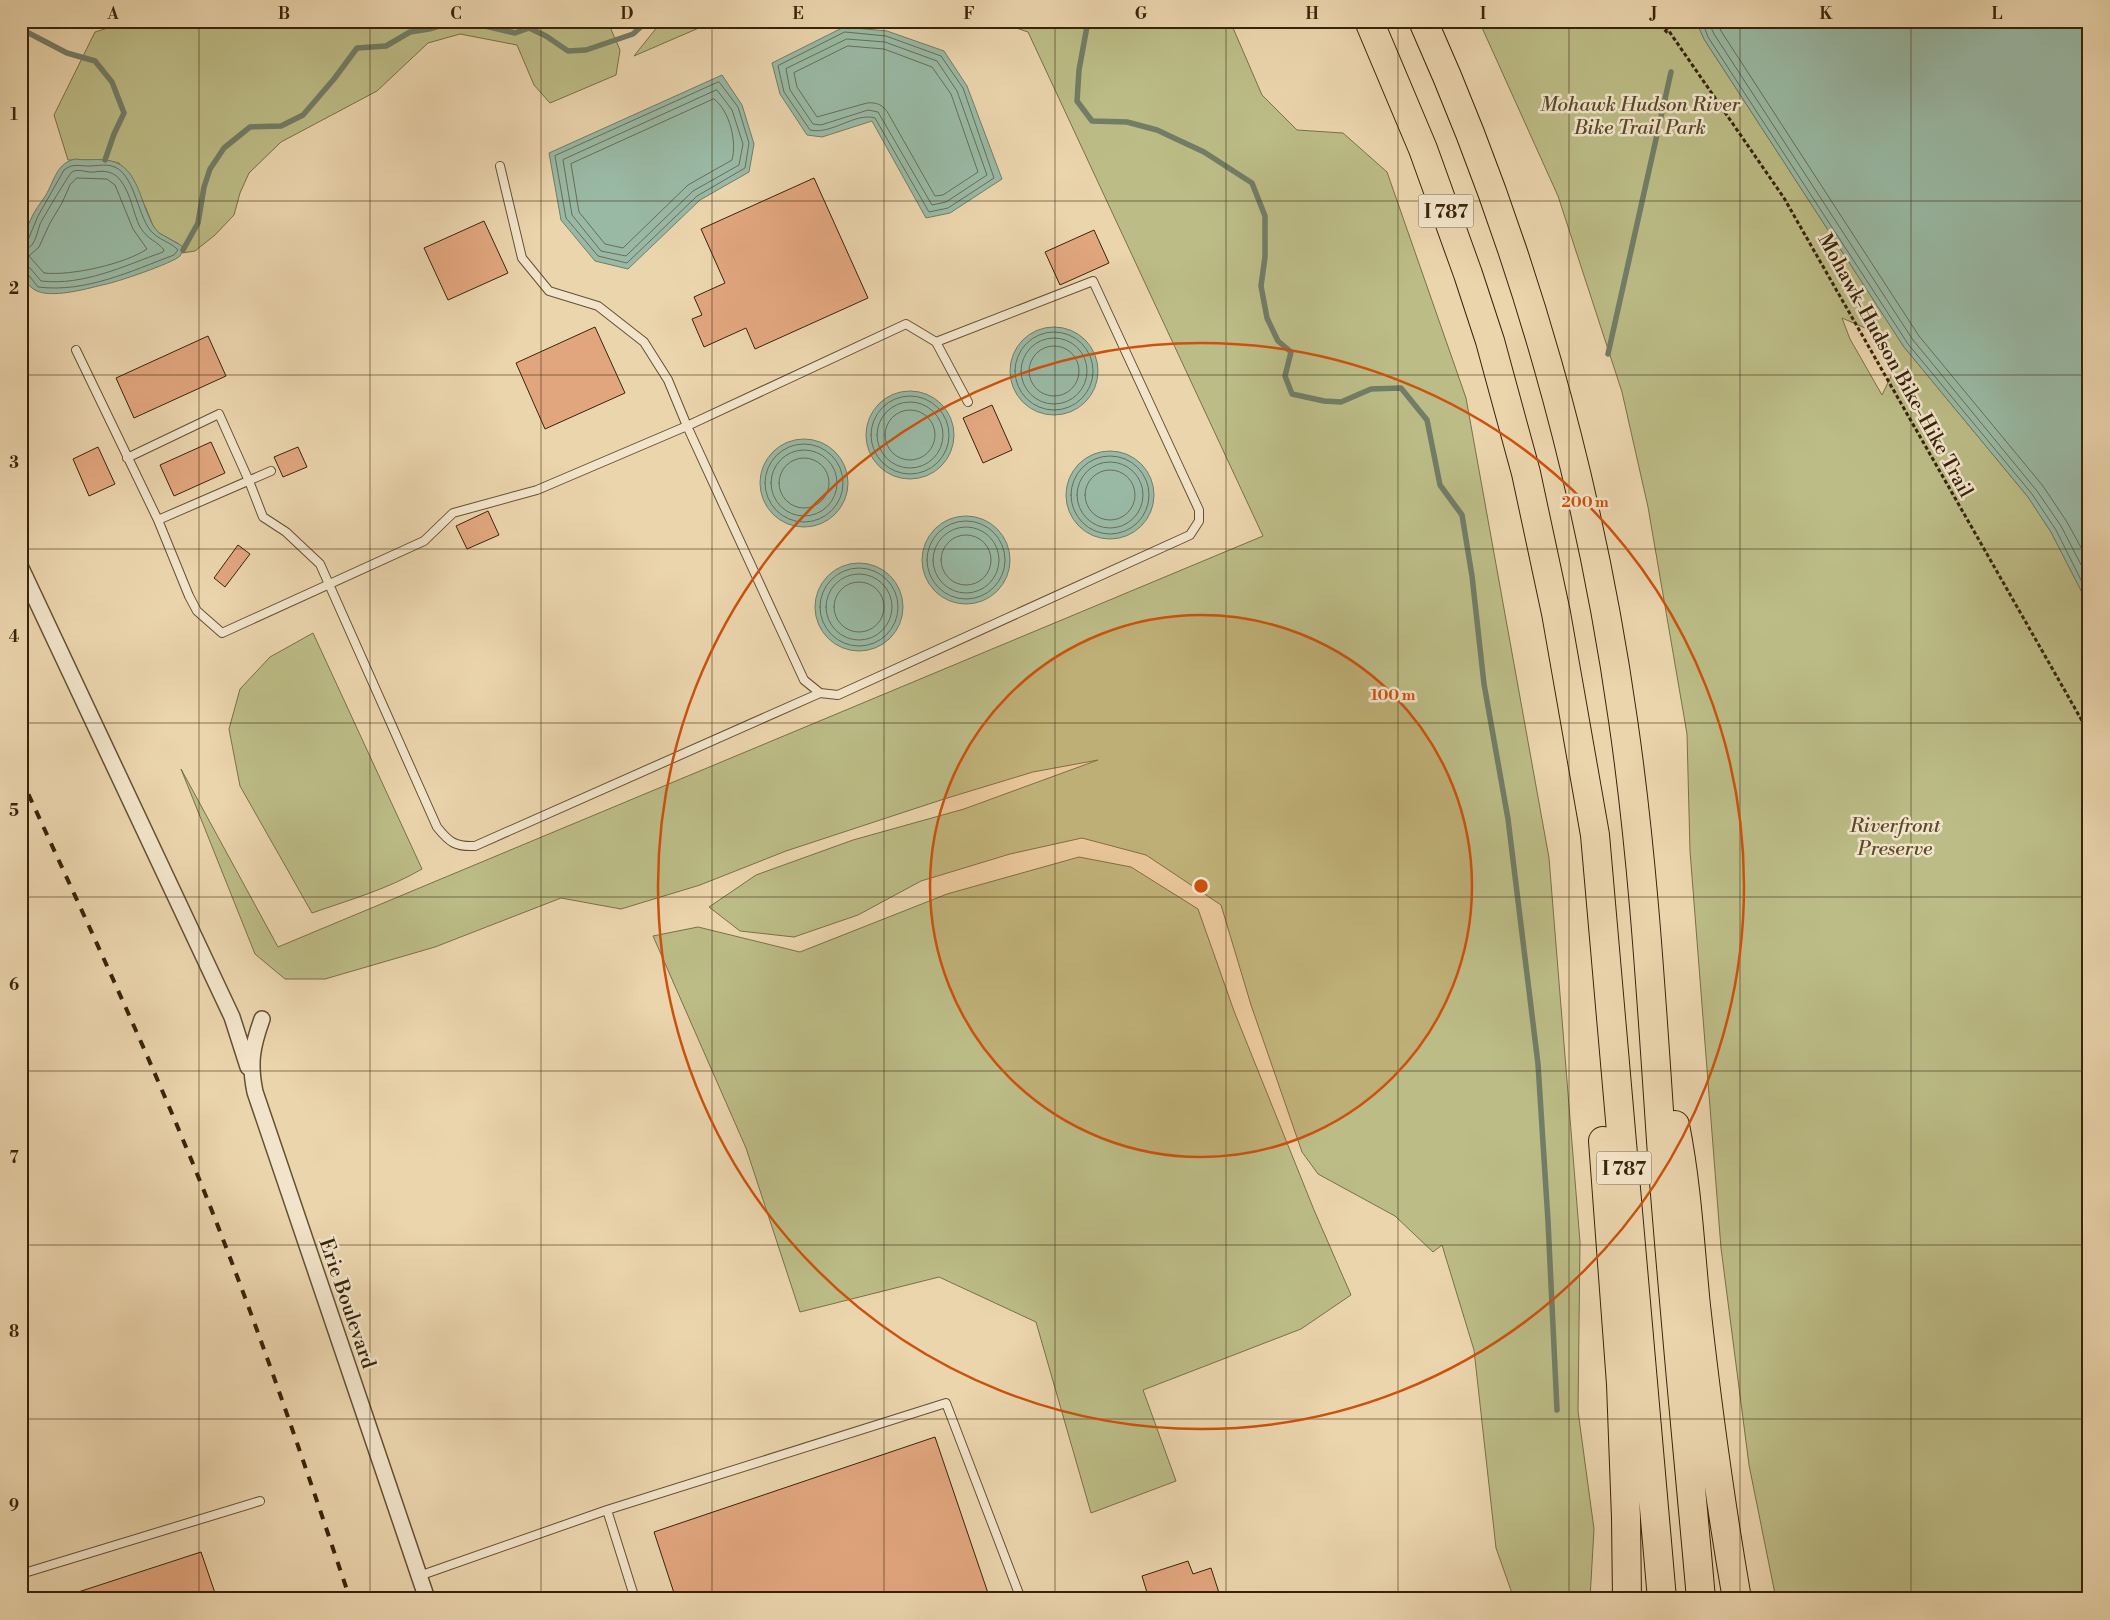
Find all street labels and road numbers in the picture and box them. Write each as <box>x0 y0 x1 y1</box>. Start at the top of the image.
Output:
road number: I 787 <box>1418 195 1474 228</box>
street label: Mohawk-Hudson Bike-Hike Trail <box>1812 229 1978 502</box>
road number: I 787 <box>1596 1152 1652 1184</box>
street label: Erie Boulevard <box>313 1235 381 1373</box>

